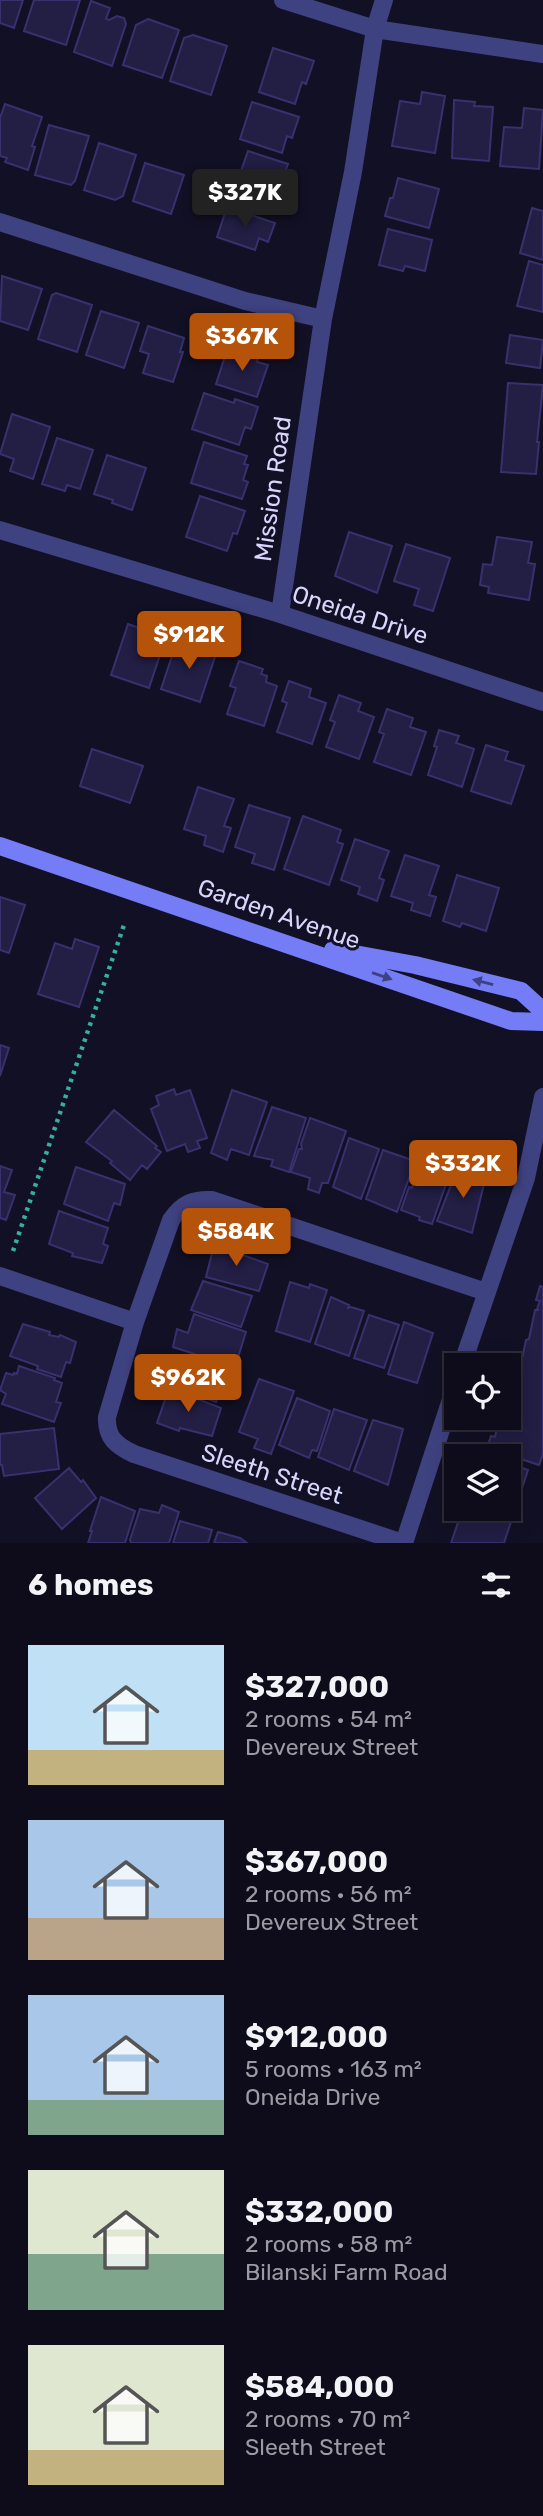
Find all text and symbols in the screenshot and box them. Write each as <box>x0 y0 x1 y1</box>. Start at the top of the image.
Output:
pin: $327K <box>196 170 294 229</box>
text: $327K <box>208 178 282 206</box>
pin: $367K <box>193 314 291 373</box>
text: $367K <box>205 322 279 350</box>
street label: Mission Road <box>249 415 297 563</box>
street label: Oneida Drive <box>289 580 431 650</box>
pin: $912K <box>140 612 238 671</box>
text: $912K <box>153 620 225 648</box>
street label: Garden Avenue <box>194 873 364 955</box>
one-way arrow <box>372 971 393 982</box>
one-way arrow <box>472 976 494 987</box>
pin: $332K <box>414 1140 512 1200</box>
text: $332K <box>425 1149 501 1177</box>
pin: $584K <box>187 1208 285 1268</box>
text: $584K <box>198 1217 274 1245</box>
map controls <box>444 1353 521 1521</box>
button: locate <box>444 1353 521 1430</box>
pin: $962K <box>139 1354 237 1414</box>
text: $962K <box>150 1363 226 1391</box>
street label: Sleeth Street <box>198 1438 346 1510</box>
button: layers <box>444 1444 521 1521</box>
icon: filters <box>477 1566 515 1604</box>
text: 6 homes <box>28 1567 154 1603</box>
text: $327,000 <box>245 1669 389 1705</box>
icon: home <box>84 1673 168 1757</box>
text: 2 rooms · 54 m² <box>245 1705 412 1733</box>
text: Devereux Street <box>245 1733 418 1761</box>
text: $367,000 <box>245 1844 388 1880</box>
icon: home <box>84 1848 168 1932</box>
text: 2 rooms · 56 m² <box>245 1880 412 1908</box>
text: Devereux Street <box>245 1908 418 1936</box>
text: $912,000 <box>245 2019 388 2055</box>
icon: home <box>84 2023 168 2107</box>
text: 5 rooms · 163 m² <box>245 2055 422 2083</box>
text: Oneida Drive <box>245 2083 380 2111</box>
text: $332,000 <box>245 2194 393 2230</box>
icon: home <box>84 2198 168 2282</box>
text: 2 rooms · 58 m² <box>245 2230 412 2258</box>
text: Bilanski Farm Road <box>245 2258 448 2286</box>
text: $584,000 <box>245 2369 394 2405</box>
icon: home <box>84 2373 168 2457</box>
text: 2 rooms · 70 m² <box>245 2405 410 2433</box>
text: Sleeth Street <box>245 2433 386 2461</box>

